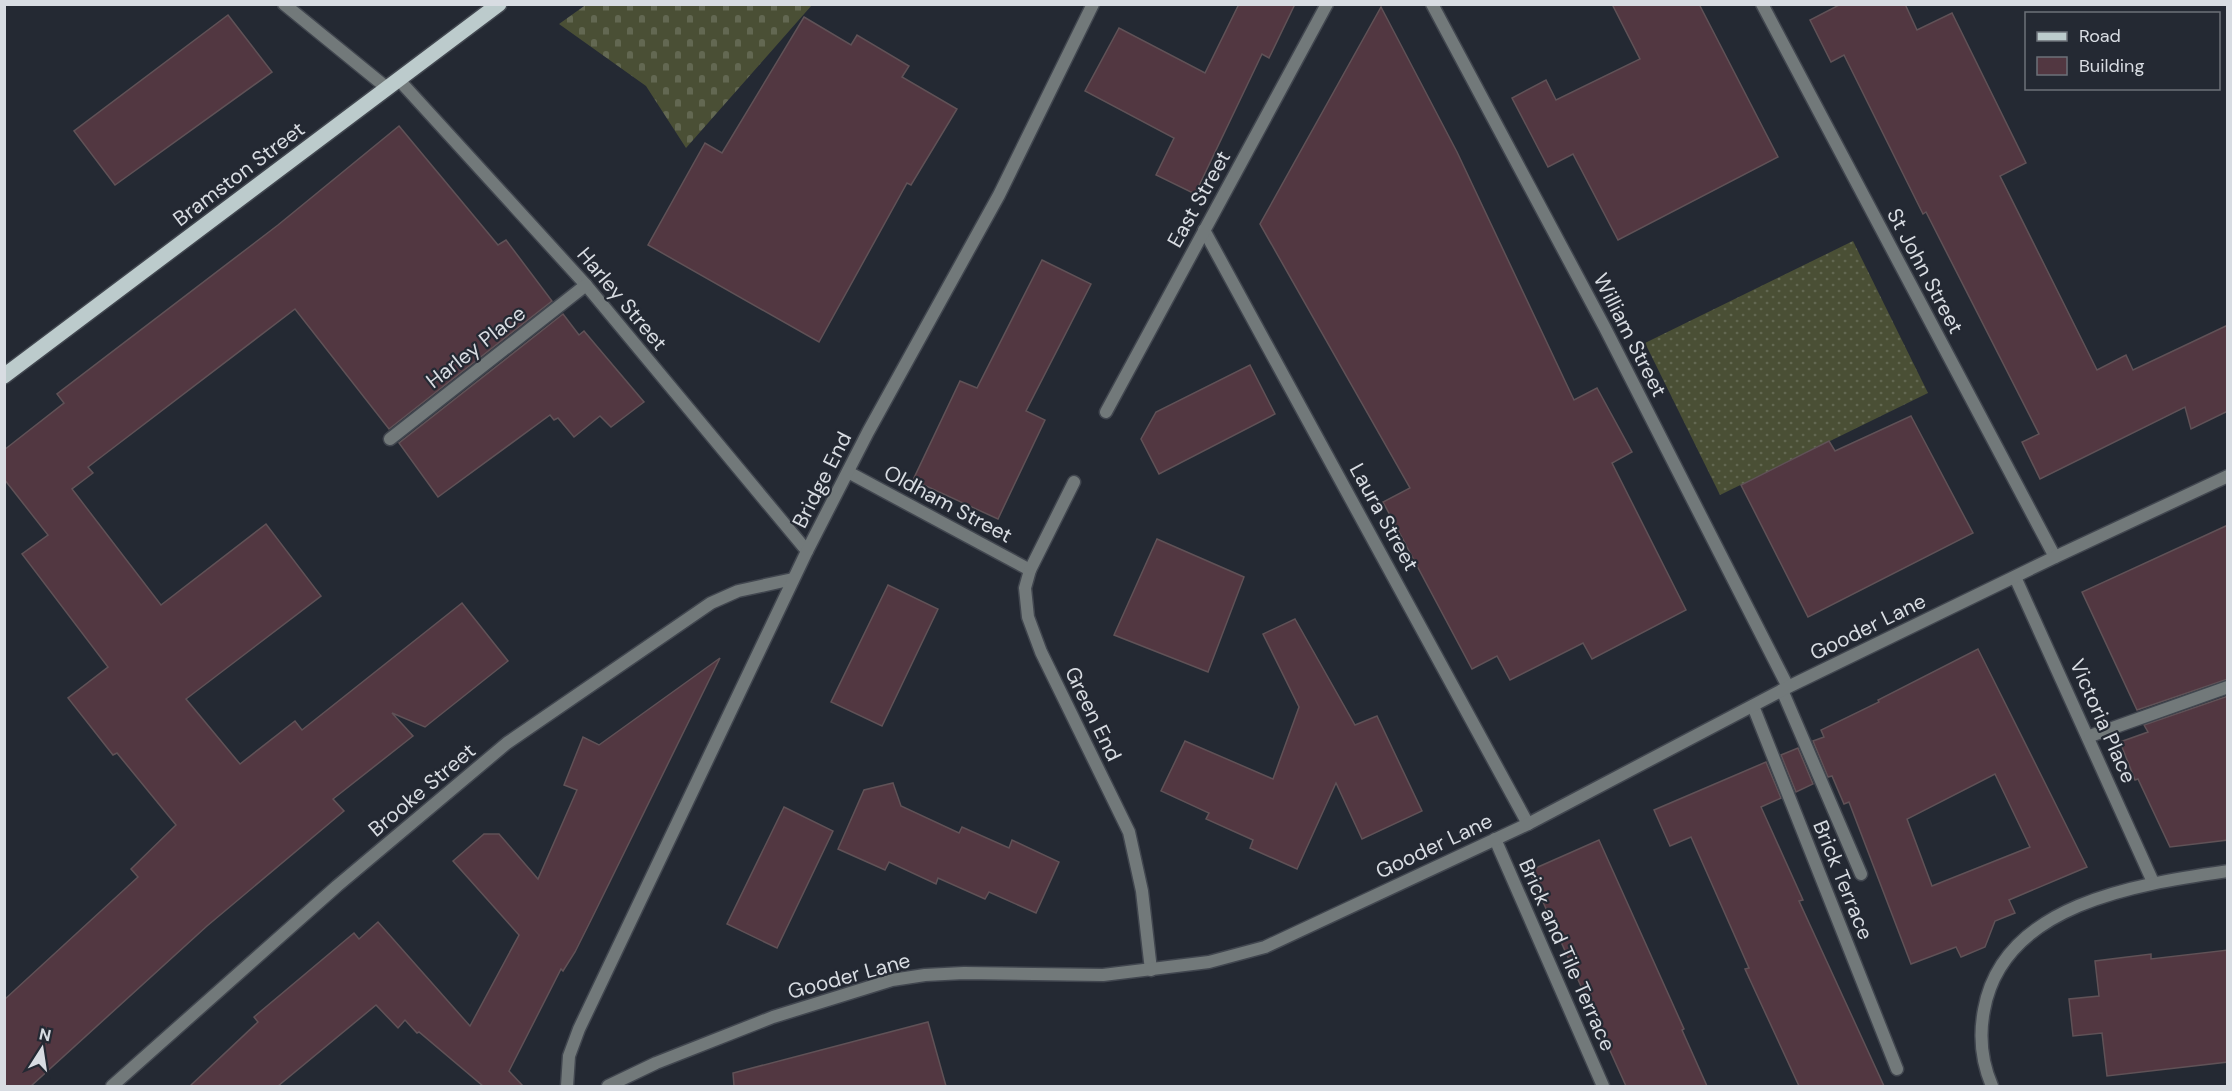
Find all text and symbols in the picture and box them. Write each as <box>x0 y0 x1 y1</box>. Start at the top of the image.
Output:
legend <box>2025 12 2220 90</box>
text: Road <box>2079 24 2121 48</box>
text: Building <box>2079 54 2144 78</box>
street label: Bramston Street <box>167 115 311 233</box>
street label: East Street <box>1161 146 1237 252</box>
street label: St John Street <box>1880 203 1970 339</box>
street label: Harley Street <box>571 242 673 356</box>
street label: William Street <box>1587 268 1673 402</box>
street label: Harley Place <box>420 299 532 395</box>
street label: Bridge End <box>786 427 858 533</box>
street label: Oldham Street <box>879 458 1017 550</box>
street label: Laura Street <box>1343 458 1425 576</box>
street label: Gooder Lane <box>1805 587 1931 667</box>
street label: Victoria Place <box>2063 654 2143 788</box>
street label: Green End <box>1058 662 1128 766</box>
street label: Brooke Street <box>363 737 481 843</box>
street label: Gooder Lane <box>1371 807 1497 885</box>
street label: Brick Terrace <box>1806 816 1880 944</box>
street label: Brick and Tile Terrace <box>1512 854 1622 1056</box>
street label: Gooder Lane <box>785 946 913 1006</box>
north arrow <box>12 1019 72 1079</box>
text: N <box>37 1023 53 1046</box>

